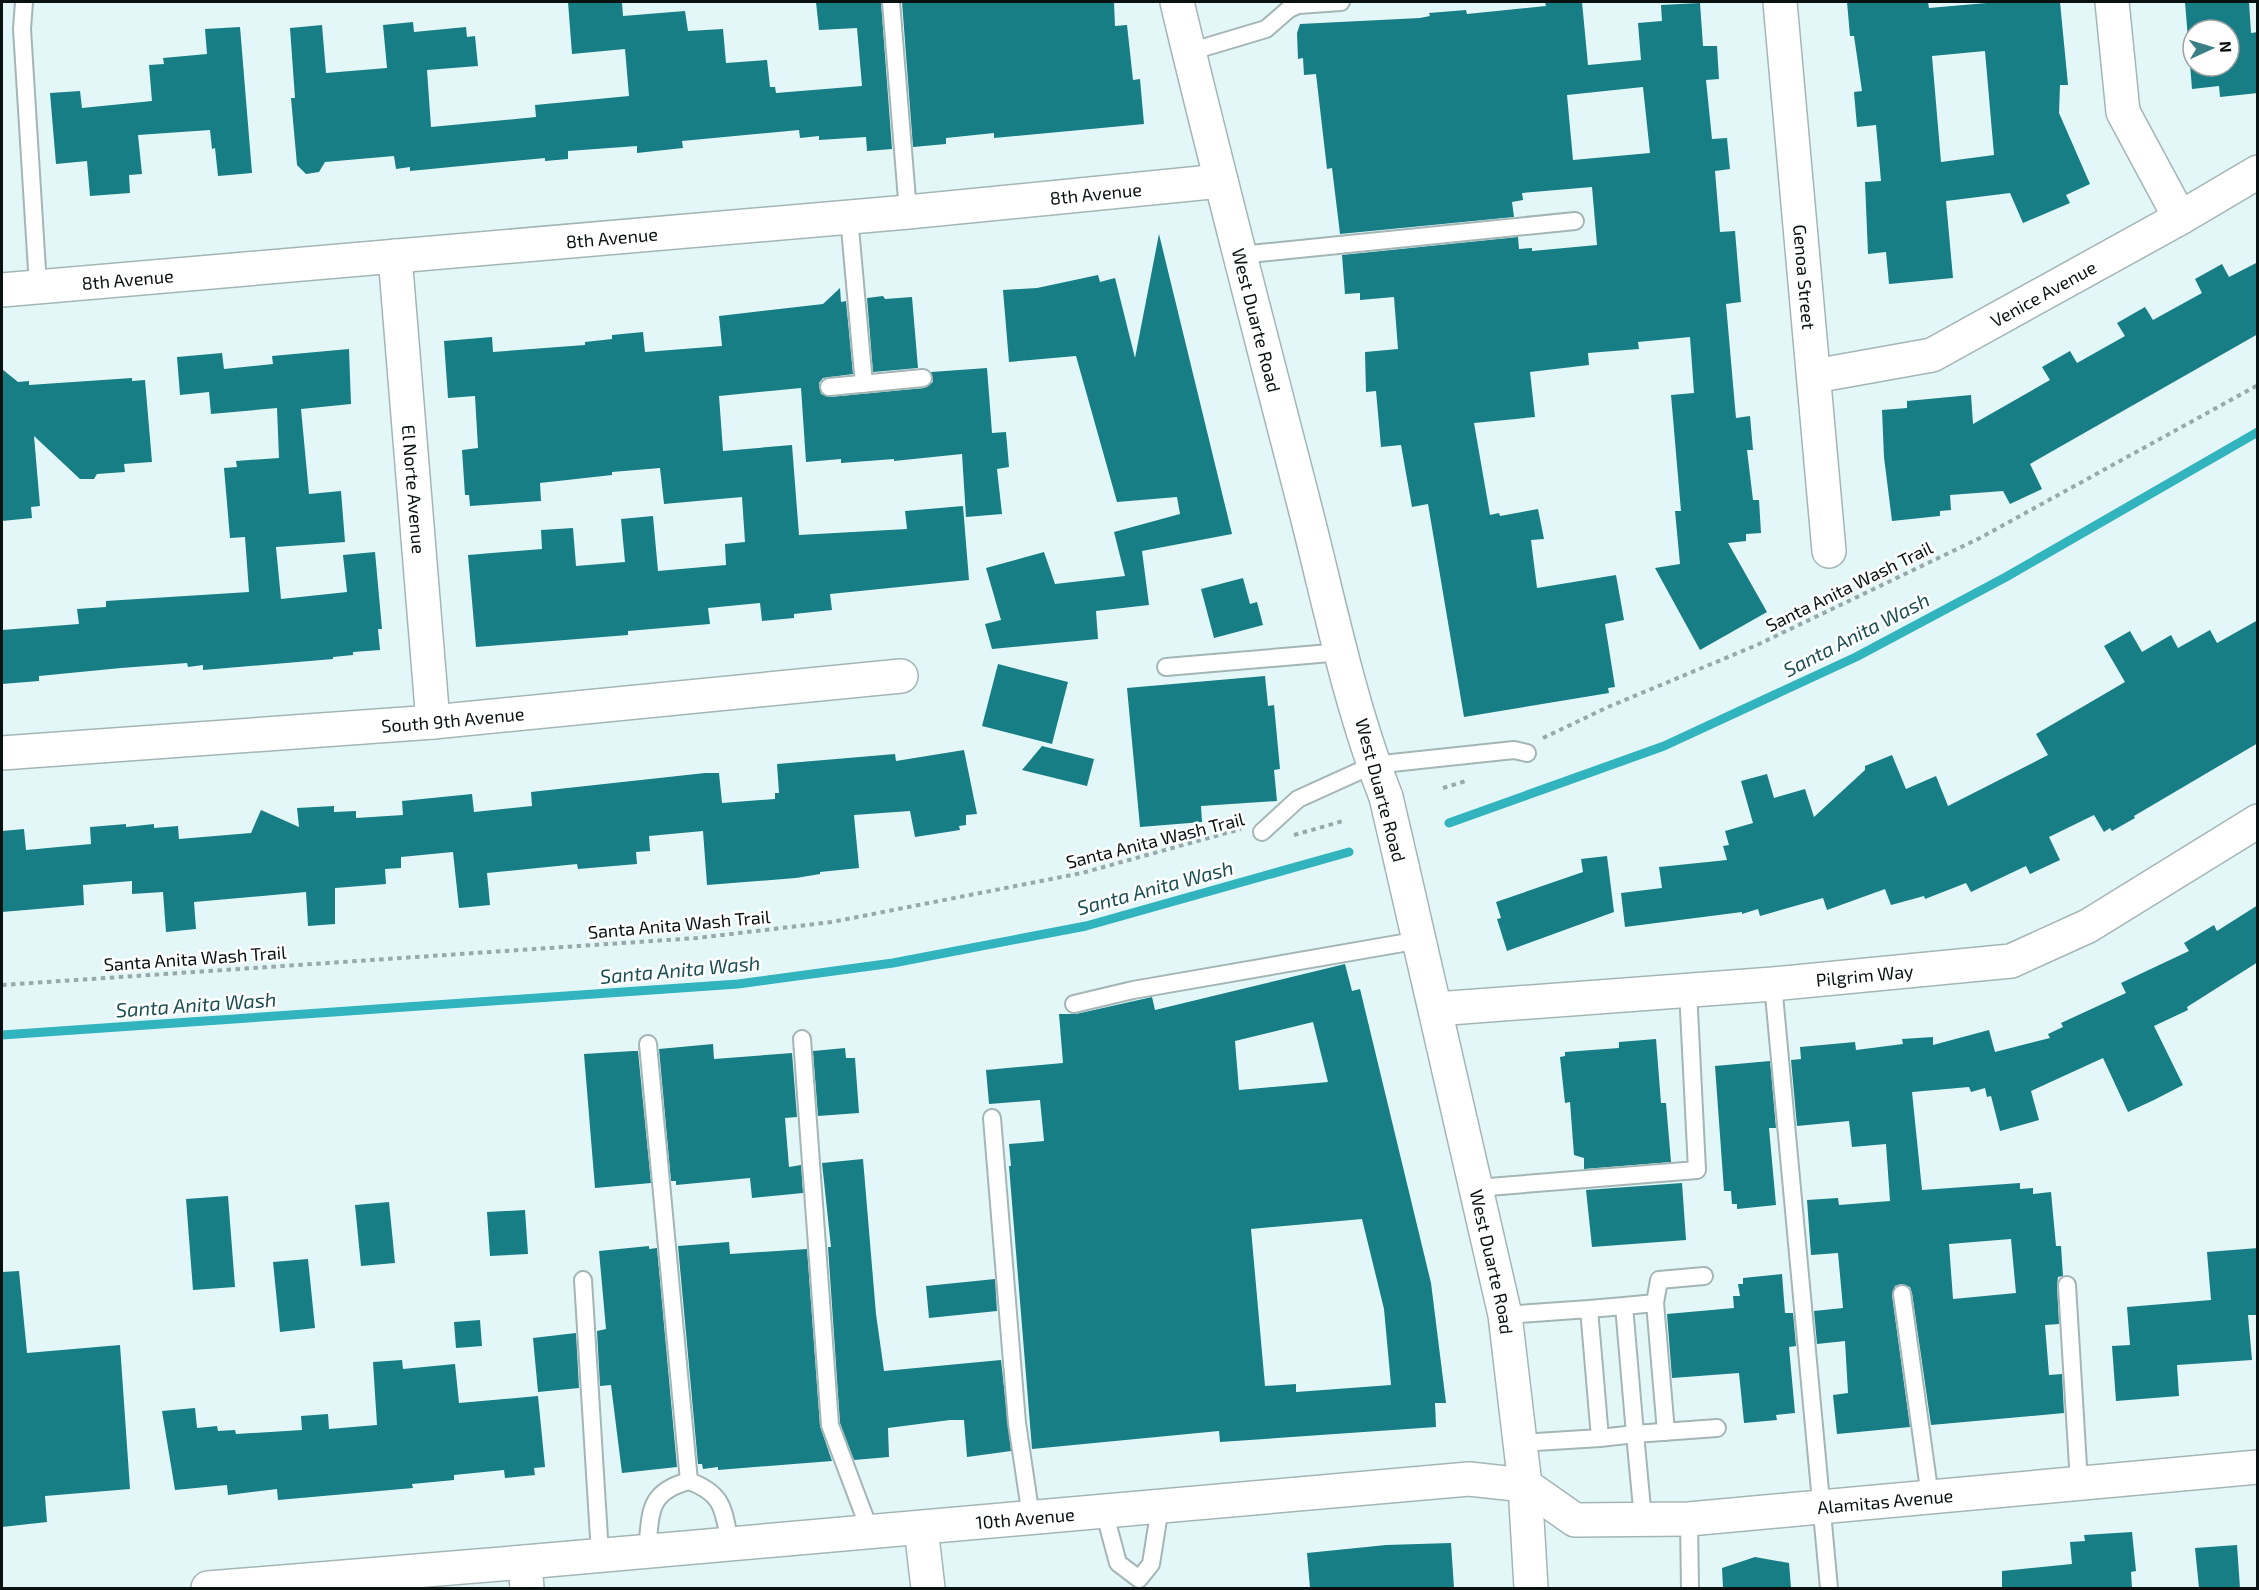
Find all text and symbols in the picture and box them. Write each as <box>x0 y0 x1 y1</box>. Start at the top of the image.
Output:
north arrow <box>2181 18 2241 78</box>
text: N <box>2217 40 2236 53</box>
street label: 8th Avenue <box>1049 178 1143 209</box>
street label: 8th Avenue <box>565 223 659 252</box>
street label: Genoa Street <box>1789 223 1820 331</box>
street label: West Duarte Road <box>1228 246 1286 395</box>
street label: Venice Avenue <box>1987 256 2100 331</box>
street label: 8th Avenue <box>81 264 174 294</box>
street label: El Norte Avenue <box>398 424 430 555</box>
street label: Santa Anita Wash Trail <box>1762 536 1936 636</box>
water label: Santa Anita Wash <box>1779 587 1933 681</box>
street label: South 9th Avenue <box>380 702 525 737</box>
street label: West Duarte Road <box>1351 716 1411 864</box>
street label: Santa Anita Wash Trail <box>1064 807 1247 873</box>
water label: Santa Anita Wash <box>1074 855 1236 919</box>
street label: Santa Anita Wash Trail <box>587 905 772 943</box>
street label: Santa Anita Wash Trail <box>103 941 288 975</box>
water label: Santa Anita Wash <box>599 950 761 988</box>
street label: Pilgrim Way <box>1815 959 1915 991</box>
water label: Santa Anita Wash <box>115 986 277 1022</box>
street label: West Duarte Road <box>1466 1187 1518 1335</box>
street label: Alamitas Avenue <box>1816 1484 1954 1518</box>
street label: 10th Avenue <box>975 1503 1075 1533</box>

